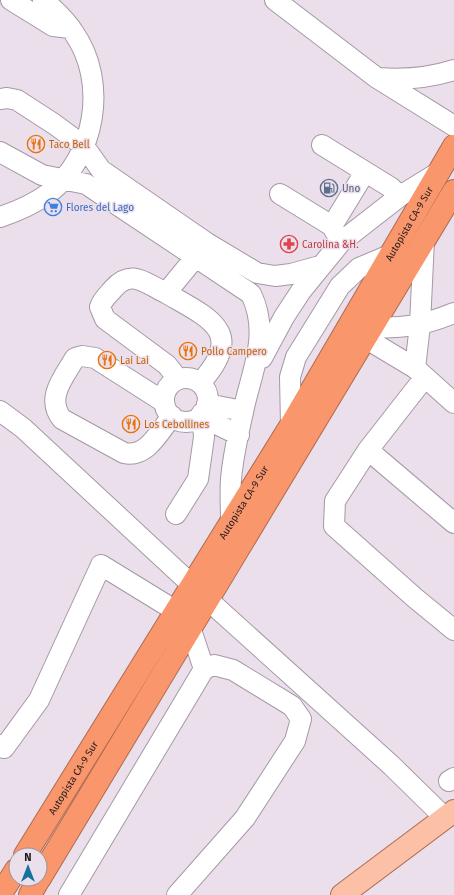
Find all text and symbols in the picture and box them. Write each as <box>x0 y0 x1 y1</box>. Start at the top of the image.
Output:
restaurant icon: Taco Bell <box>26 134 46 154</box>
place label: Taco Bell <box>49 139 90 151</box>
fuel station icon: Uno <box>319 178 339 198</box>
place label: Uno <box>342 183 360 195</box>
street label: Autopista CA-9 Sur <box>383 184 436 263</box>
supermarket icon: Flores del Lago <box>43 197 63 217</box>
place label: Flores del Lago <box>66 202 134 214</box>
pharmacy icon: Carolina &H. <box>279 234 299 254</box>
place label: Carolina &H. <box>302 239 359 251</box>
restaurant icon: Pollo Campero <box>178 341 198 361</box>
place label: Pollo Campero <box>201 346 267 358</box>
restaurant icon: Lai Lai <box>97 350 117 370</box>
place label: Lai Lai <box>120 355 149 367</box>
restaurant icon: Los Cebollines <box>121 414 141 434</box>
place label: Los Cebollines <box>144 419 210 431</box>
street label: Autopista CA-9 Sur <box>217 464 272 542</box>
street label: Autopista CA-9 Sur <box>46 739 101 817</box>
north arrow <box>8 847 48 887</box>
text: N <box>24 851 32 864</box>

